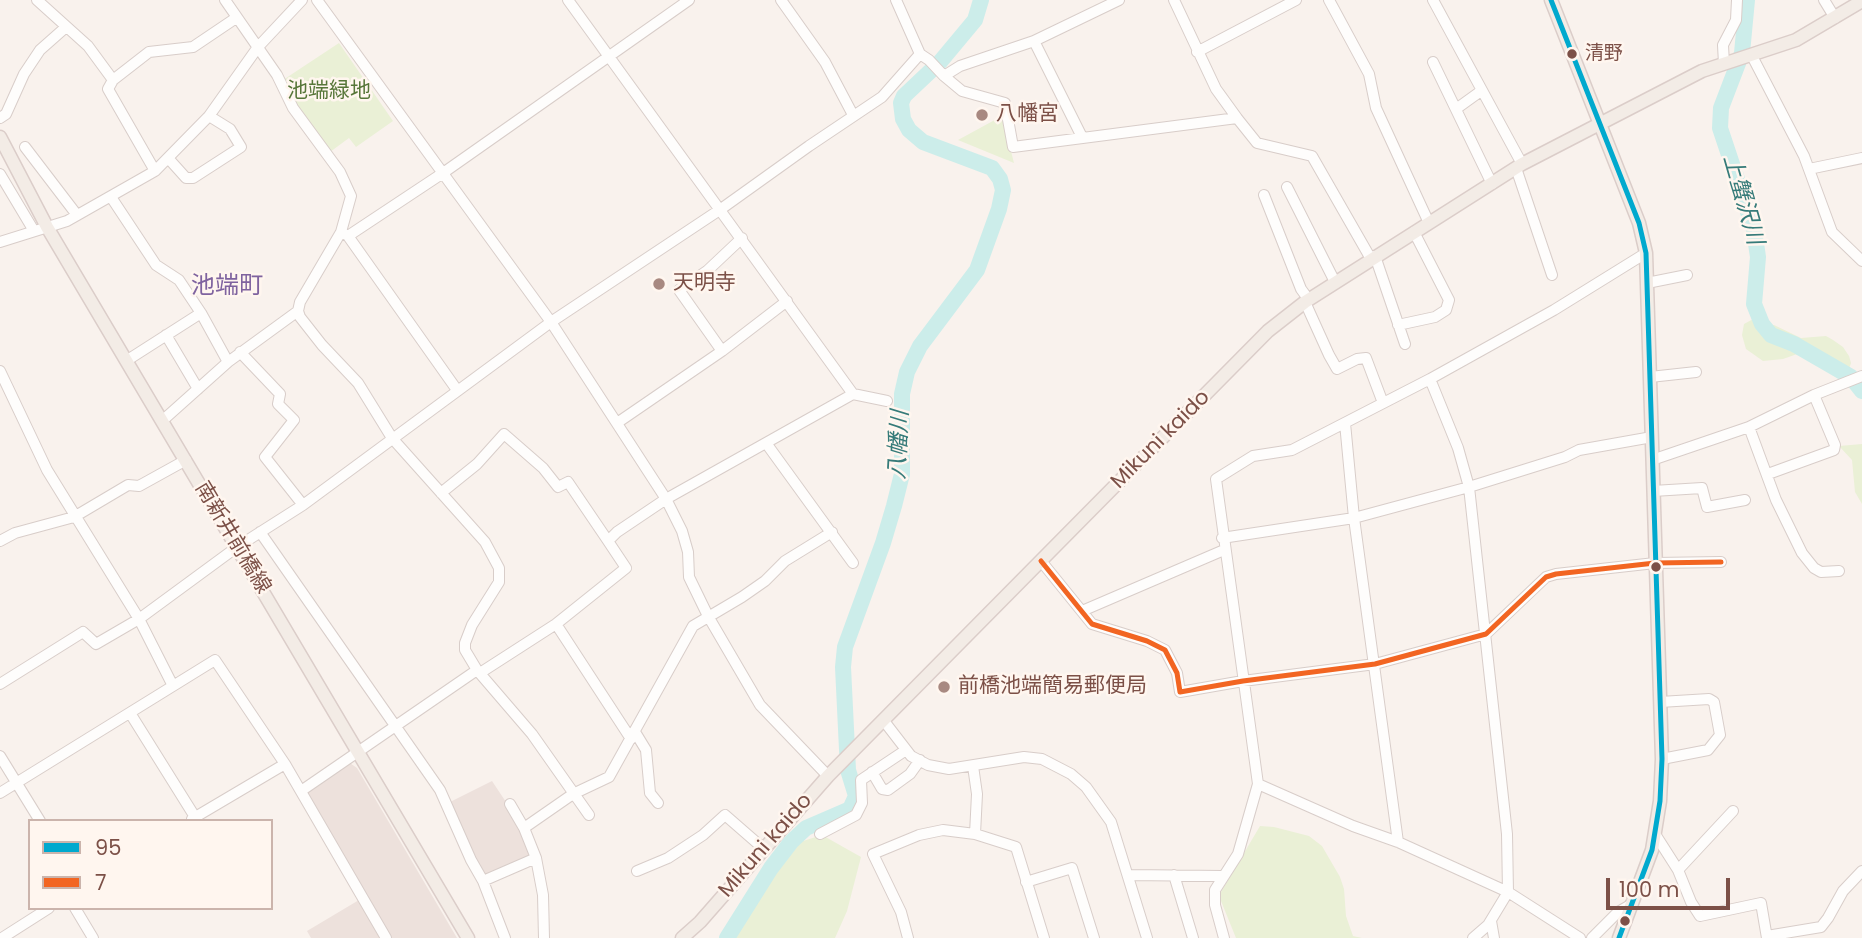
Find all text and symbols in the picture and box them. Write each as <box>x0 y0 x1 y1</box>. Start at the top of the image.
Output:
place label: 清野 <box>1585 43 1623 65</box>
marker: 清野 <box>1565 47 1579 61</box>
park label: 池端緑地 <box>287 79 371 105</box>
place label: 八幡宮 <box>996 102 1059 128</box>
marker: 八幡宮 <box>974 107 990 123</box>
water label: 上蟹沢川 <box>1716 152 1768 248</box>
place label: 天明寺 <box>673 271 736 297</box>
district label: 池端町 <box>191 273 263 301</box>
marker: 天明寺 <box>651 276 667 292</box>
street label: Mikuni kaido <box>1106 385 1216 495</box>
water label: 八幡川 <box>884 410 916 480</box>
street label: 南新井前橋線 <box>189 478 275 598</box>
unlabelled marker <box>1649 560 1663 574</box>
place label: 前橋池端簡易郵便局 <box>958 674 1147 700</box>
marker: 前橋池端簡易郵便局 <box>936 679 952 695</box>
street label: Mikuni kaido <box>714 789 818 903</box>
legend <box>28 819 273 910</box>
text: 95 <box>95 833 121 862</box>
scale bar <box>1610 864 1734 908</box>
text: 7 <box>95 868 106 897</box>
text: 100 m <box>1619 875 1679 904</box>
unlabelled marker <box>1618 914 1632 928</box>

